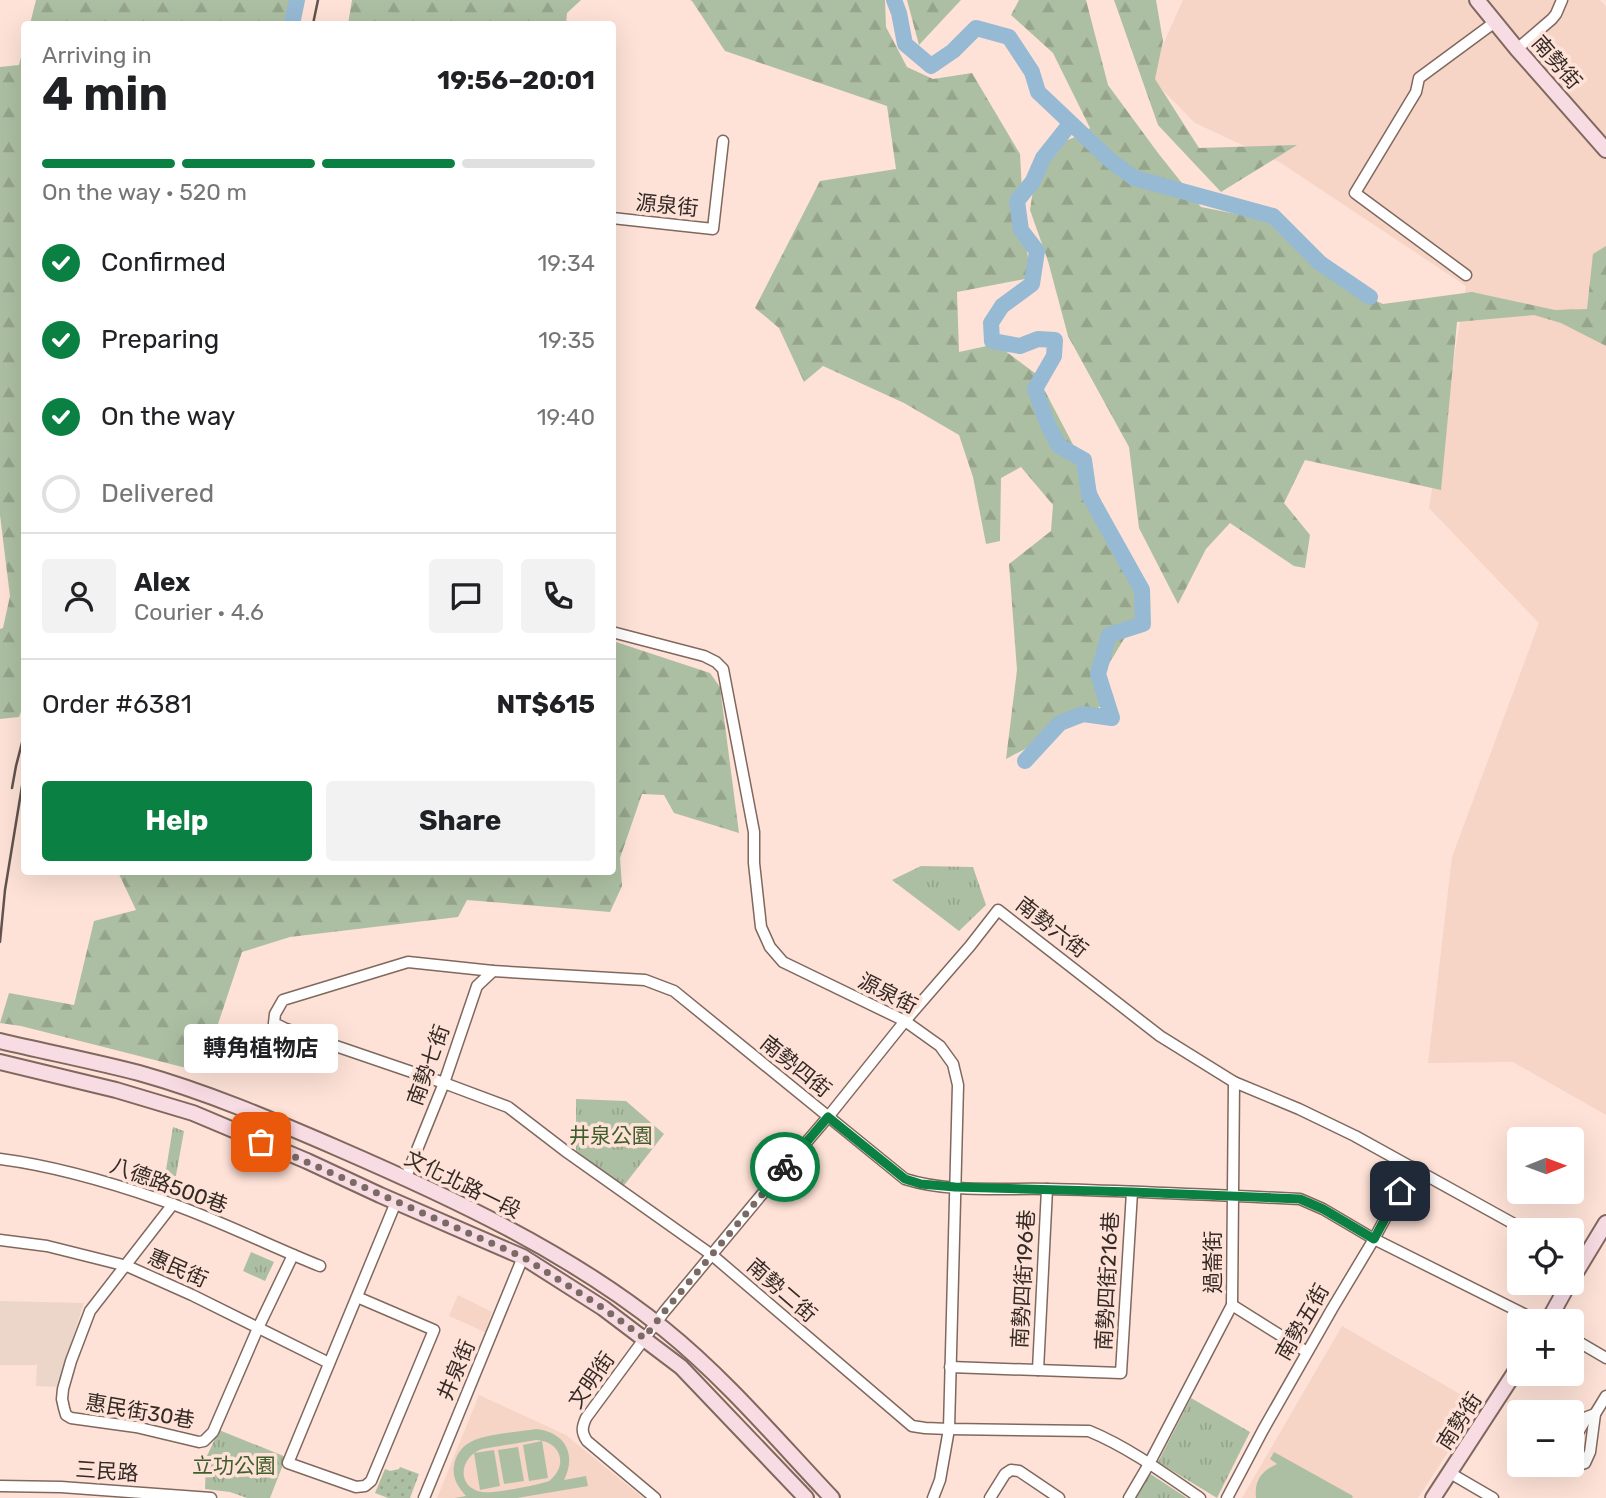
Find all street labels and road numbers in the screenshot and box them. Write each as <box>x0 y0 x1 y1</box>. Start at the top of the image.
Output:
street label: 南勢街 <box>1527 30 1587 94</box>
street label: 源泉街 <box>634 189 700 221</box>
street label: 南勢六街 <box>1011 891 1093 963</box>
street label: 源泉街 <box>854 968 922 1018</box>
street label: 南勢七街 <box>402 1021 454 1109</box>
street label: 南勢四街 <box>755 1030 837 1102</box>
street label: 文化北路一段 <box>401 1145 525 1223</box>
street label: 八德路500巷 <box>107 1152 231 1218</box>
street label: 南勢四街196巷 <box>1007 1209 1039 1349</box>
street label: 南勢四街216巷 <box>1091 1211 1123 1351</box>
street label: 過崙街 <box>1200 1231 1225 1294</box>
street label: 惠民街 <box>144 1244 212 1292</box>
street label: 南勢二街 <box>742 1253 822 1327</box>
street label: 南勢五街 <box>1270 1279 1334 1365</box>
street label: 井泉街 <box>432 1336 480 1404</box>
street label: 文明街 <box>563 1347 619 1413</box>
street label: 南勢街 <box>1431 1388 1487 1454</box>
street label: 惠民街30巷 <box>84 1389 196 1433</box>
street label: 三民路 <box>75 1456 139 1486</box>

